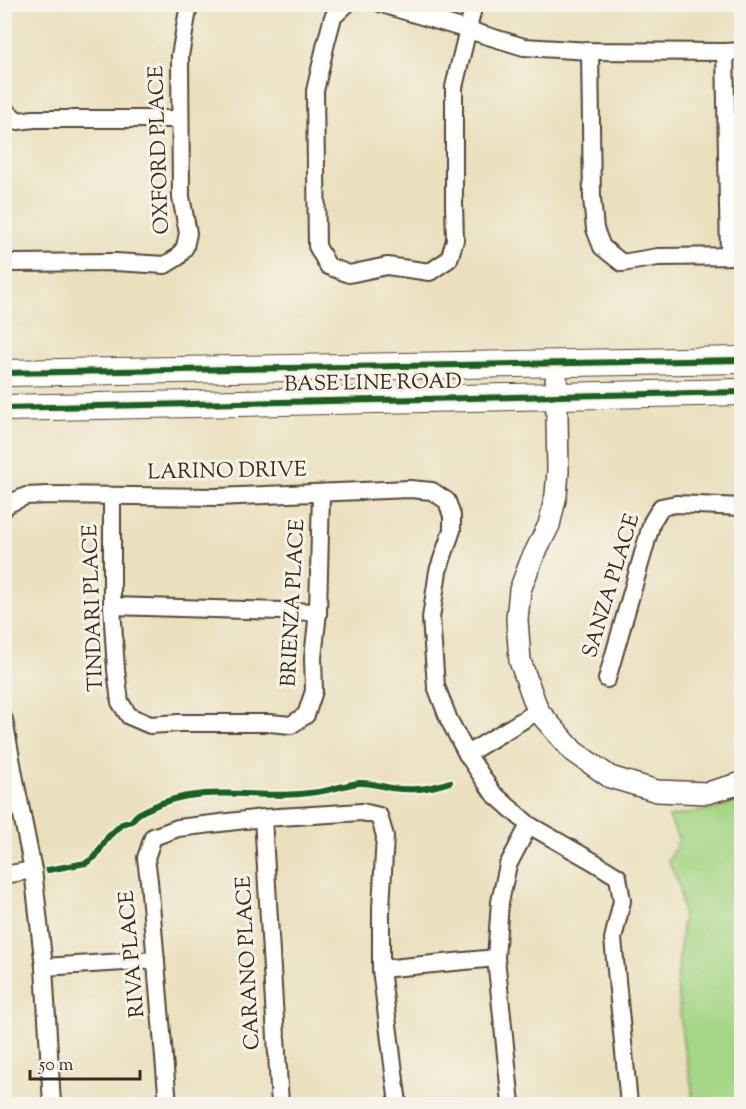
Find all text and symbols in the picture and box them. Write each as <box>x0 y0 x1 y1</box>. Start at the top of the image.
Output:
street label: OXFORD PLACE <box>142 65 178 235</box>
street label: BASE LINE ROAD <box>284 367 462 401</box>
street label: LARINO DRIVE <box>147 456 307 488</box>
street label: SANZA PLACE <box>576 510 648 662</box>
street label: BRIENZA PLACE <box>275 518 313 688</box>
street label: TINDARI PLACE <box>76 523 112 692</box>
street label: CARANO PLACE <box>229 875 269 1051</box>
street label: RIVA PLACE <box>112 889 154 1019</box>
scale bar <box>30 1043 140 1081</box>
text: 50 m <box>38 1053 74 1079</box>

